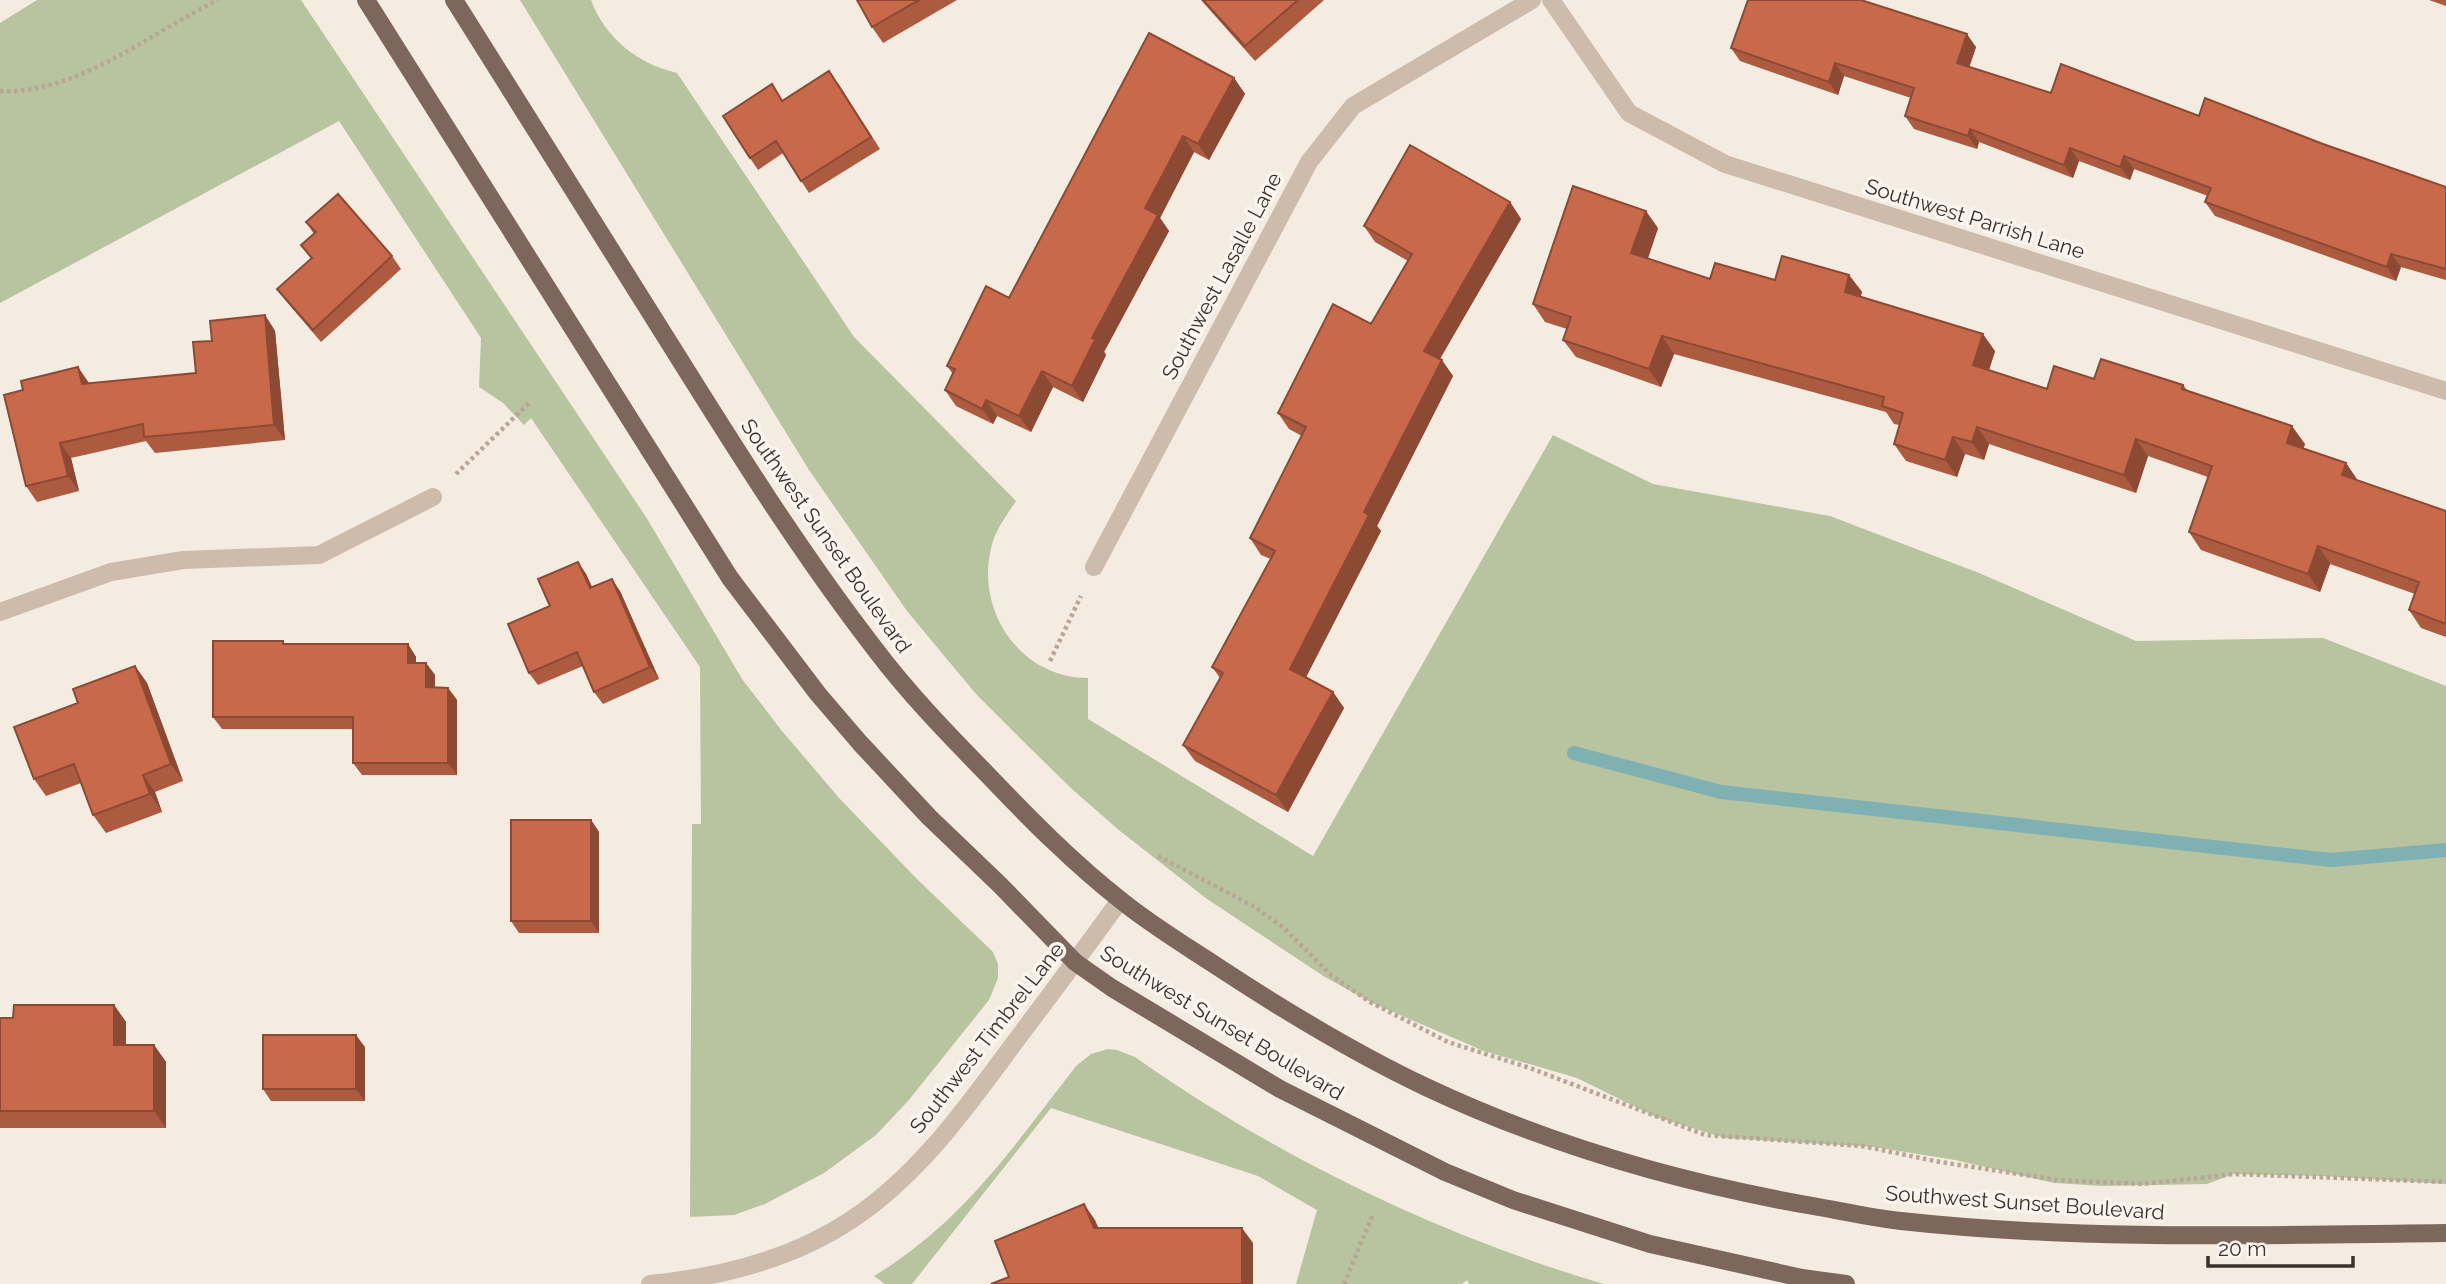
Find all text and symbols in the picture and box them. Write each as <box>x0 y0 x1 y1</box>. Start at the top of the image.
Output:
street label: Southwest Lasalle Lane <box>1156 168 1287 384</box>
street label: Southwest Parrish Lane <box>1862 173 2088 264</box>
street label: Southwest Sunset Boulevard <box>736 414 917 657</box>
street label: Southwest Timbrel Lane <box>904 937 1069 1138</box>
street label: Southwest Sunset Boulevard <box>1096 940 1349 1105</box>
street label: Southwest Sunset Boulevard <box>1885 1180 2165 1225</box>
scale bar <box>2208 1224 2353 1268</box>
text: 20 m <box>2218 1236 2266 1261</box>

